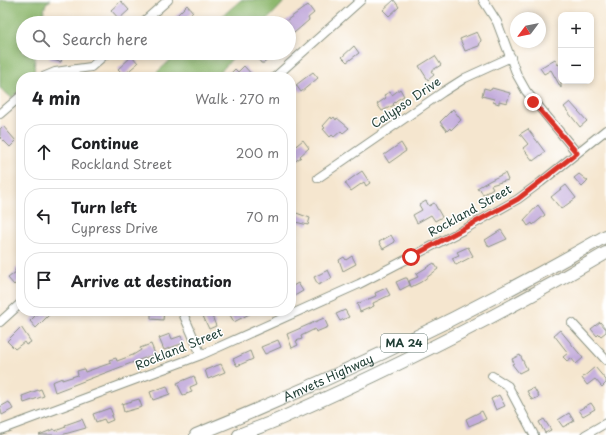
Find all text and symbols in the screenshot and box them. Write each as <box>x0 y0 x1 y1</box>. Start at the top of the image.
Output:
north arrow <box>510 12 546 48</box>
map controls <box>558 12 594 84</box>
button: + <box>558 12 594 48</box>
search box <box>16 16 296 60</box>
icon: search <box>30 27 52 49</box>
text: Search here <box>62 27 148 50</box>
button: − <box>558 48 594 84</box>
street label: Calypso Drive <box>367 72 444 132</box>
text: 4 min <box>32 85 80 111</box>
text: Walk · 270 m <box>195 89 280 108</box>
route end <box>524 93 542 111</box>
text: Continue <box>71 131 139 154</box>
icon: ahead <box>33 141 55 163</box>
text: 200 m <box>236 143 279 162</box>
text: Rockland Street <box>71 154 172 173</box>
street label: Rockland Street <box>424 180 515 241</box>
text: Turn left <box>71 195 137 218</box>
icon: left <box>33 205 55 227</box>
text: 70 m <box>246 207 279 226</box>
text: Cypress Drive <box>71 218 158 237</box>
route start <box>402 248 420 266</box>
icon: arrive <box>33 269 55 291</box>
text: Arrive at destination <box>71 269 232 292</box>
street label: Rockland Street <box>132 322 225 374</box>
road number: MA 24 <box>381 334 427 352</box>
street label: Amvets Highway <box>280 349 376 405</box>

